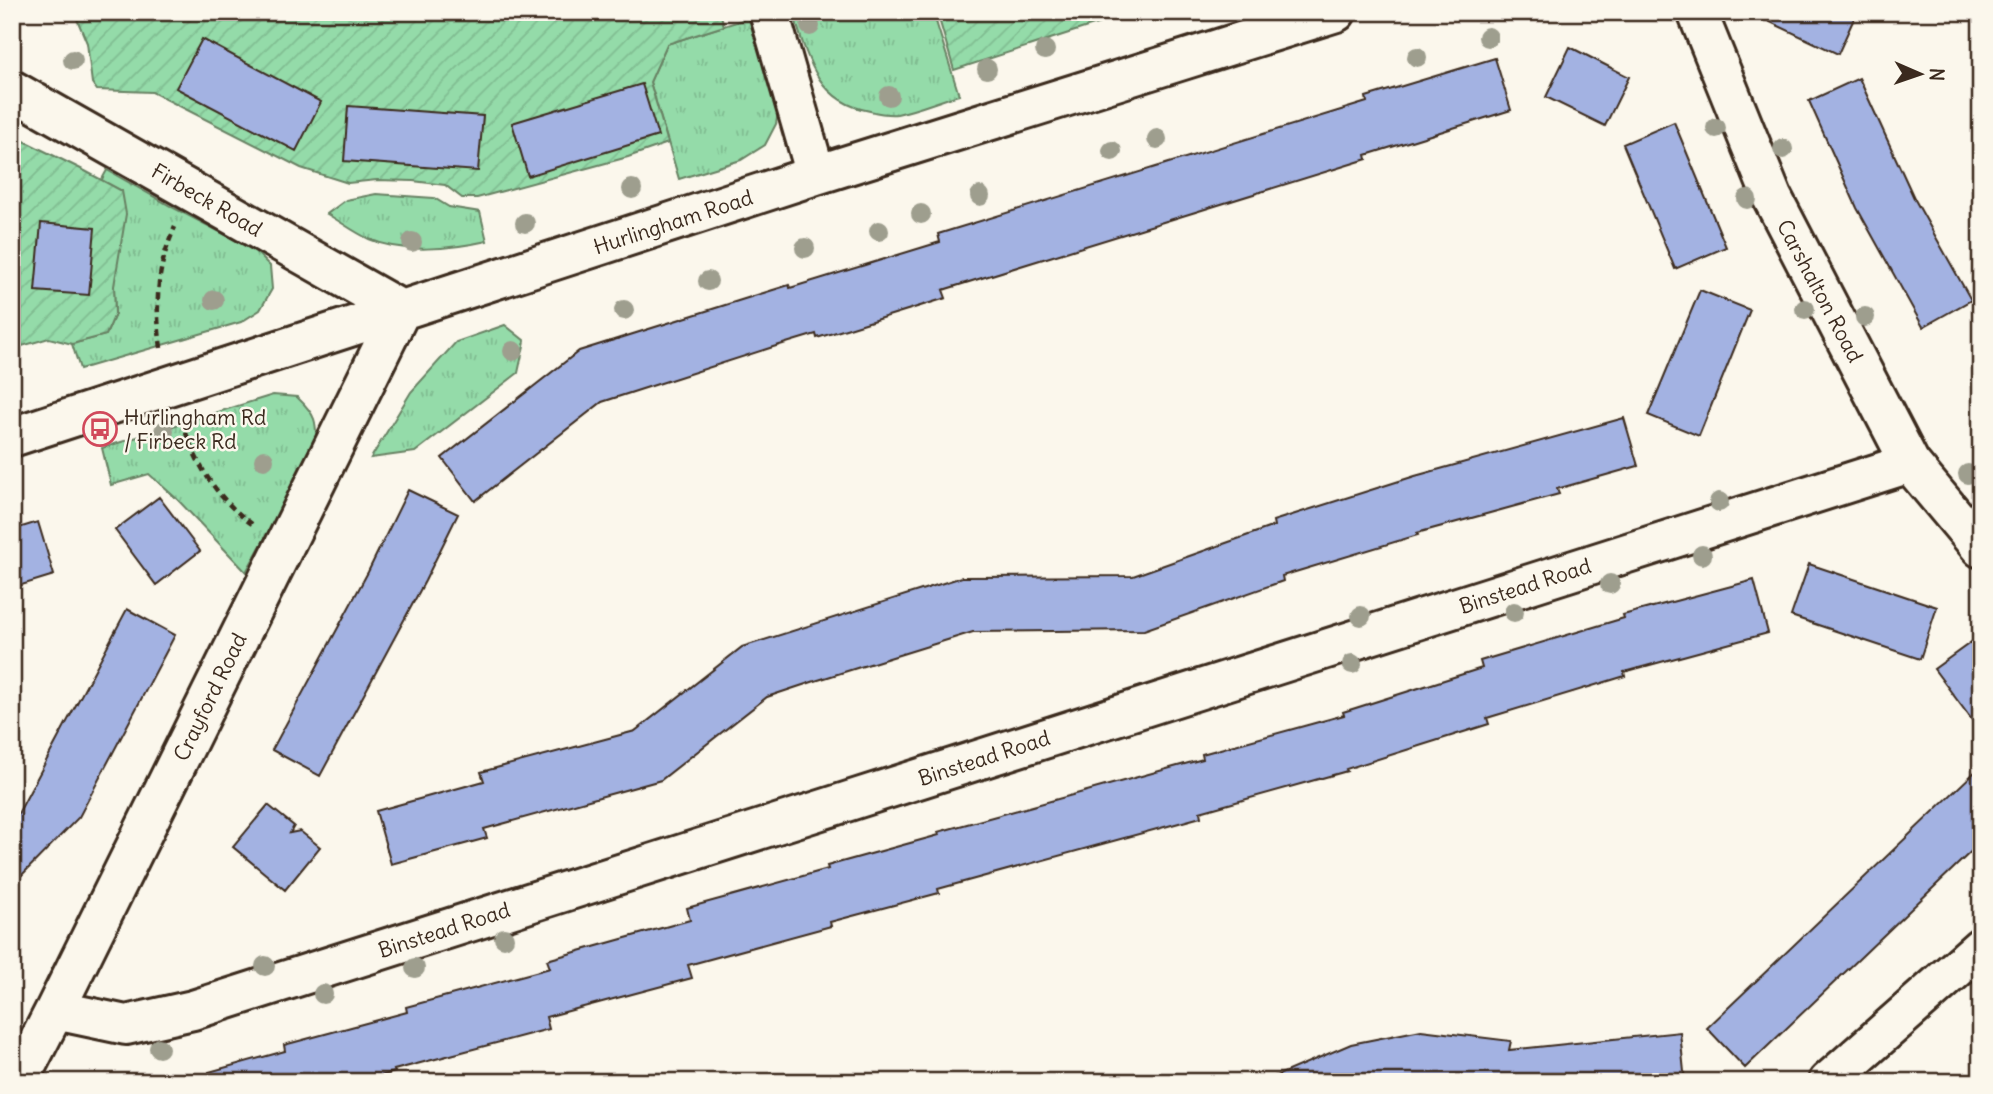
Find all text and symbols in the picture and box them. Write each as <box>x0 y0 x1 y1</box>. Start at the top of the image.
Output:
north arrow <box>1884 38 1954 108</box>
text: N <box>1925 68 1949 82</box>
street label: Firbeck Road <box>147 157 267 243</box>
street label: Hurlingham Road <box>590 184 756 260</box>
street label: Carshalton Road <box>1771 215 1869 367</box>
place label: Hurlingham Rd / Firbeck Rd <box>124 404 266 455</box>
bus stop icon: Hurlingham Rd / Firbeck Rd <box>81 410 119 448</box>
street label: Binstead Road <box>1456 552 1594 620</box>
street label: Crayford Road <box>167 629 253 765</box>
street label: Binstead Road <box>915 724 1053 792</box>
street label: Binstead Road <box>375 896 513 964</box>

